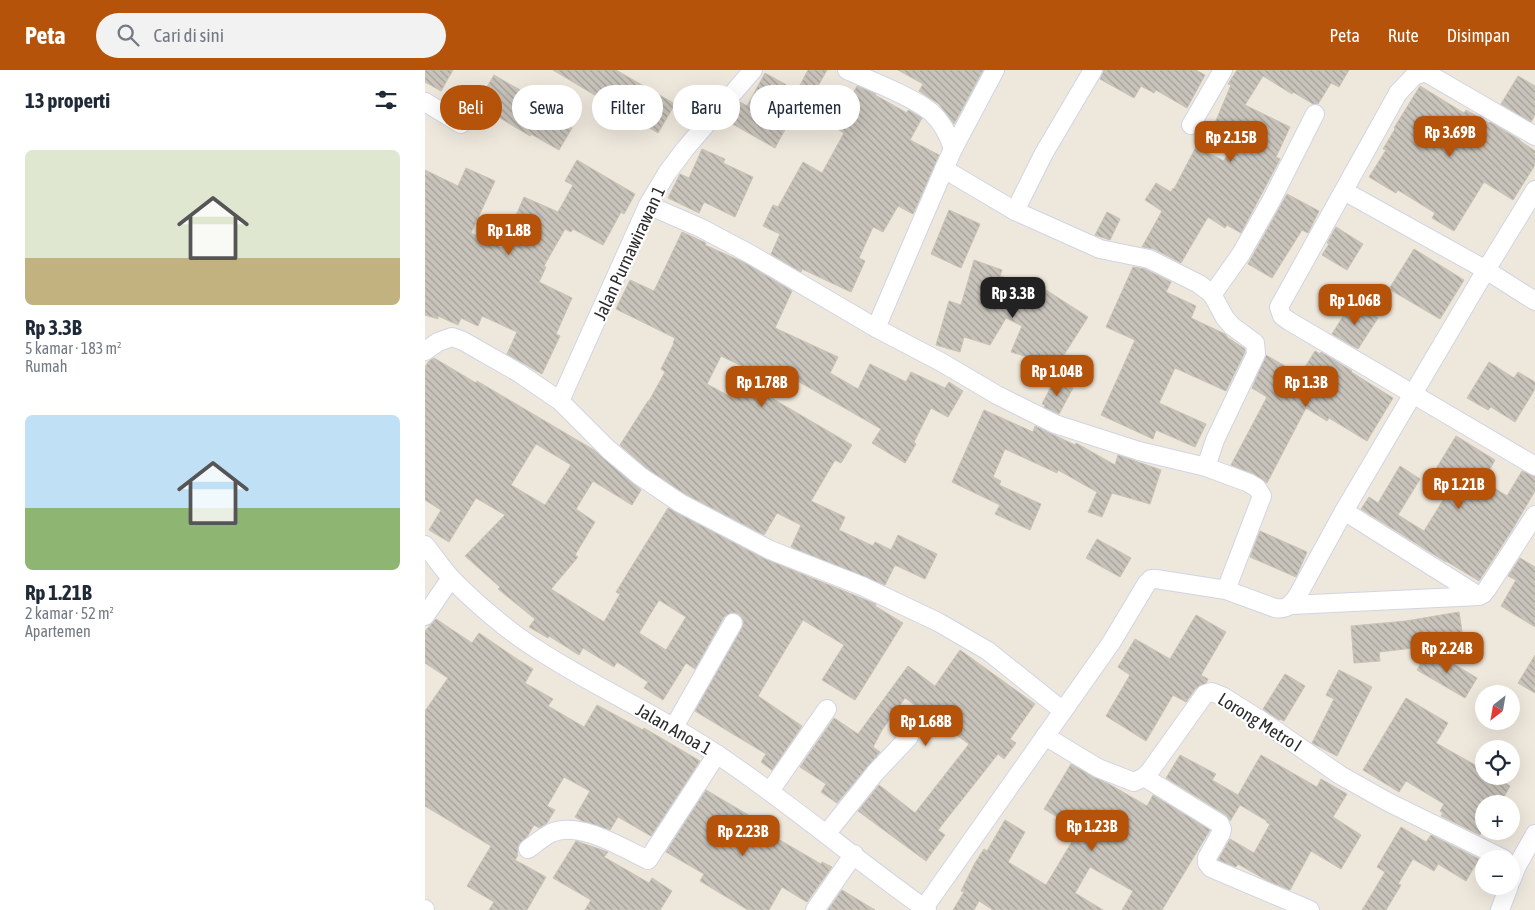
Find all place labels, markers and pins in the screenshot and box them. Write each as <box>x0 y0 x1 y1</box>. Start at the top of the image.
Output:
pin: Rp 3.69B <box>1398 116 1502 158</box>
pin: Rp 2.15B <box>1179 121 1283 163</box>
pin: Rp 1.8B <box>463 214 555 256</box>
pin: Rp 3.3B <box>967 276 1059 319</box>
pin: Rp 1.06B <box>1303 284 1407 326</box>
pin: Rp 1.04B <box>1005 354 1109 397</box>
pin: Rp 1.78B <box>710 366 814 408</box>
pin: Rp 1.3B <box>1260 366 1352 408</box>
pin: Rp 1.21B <box>1407 468 1511 510</box>
pin: Rp 2.24B <box>1395 632 1499 674</box>
pin: Rp 1.68B <box>874 704 978 747</box>
pin: Rp 1.23B <box>1040 810 1144 852</box>
pin: Rp 2.23B <box>691 814 795 857</box>

